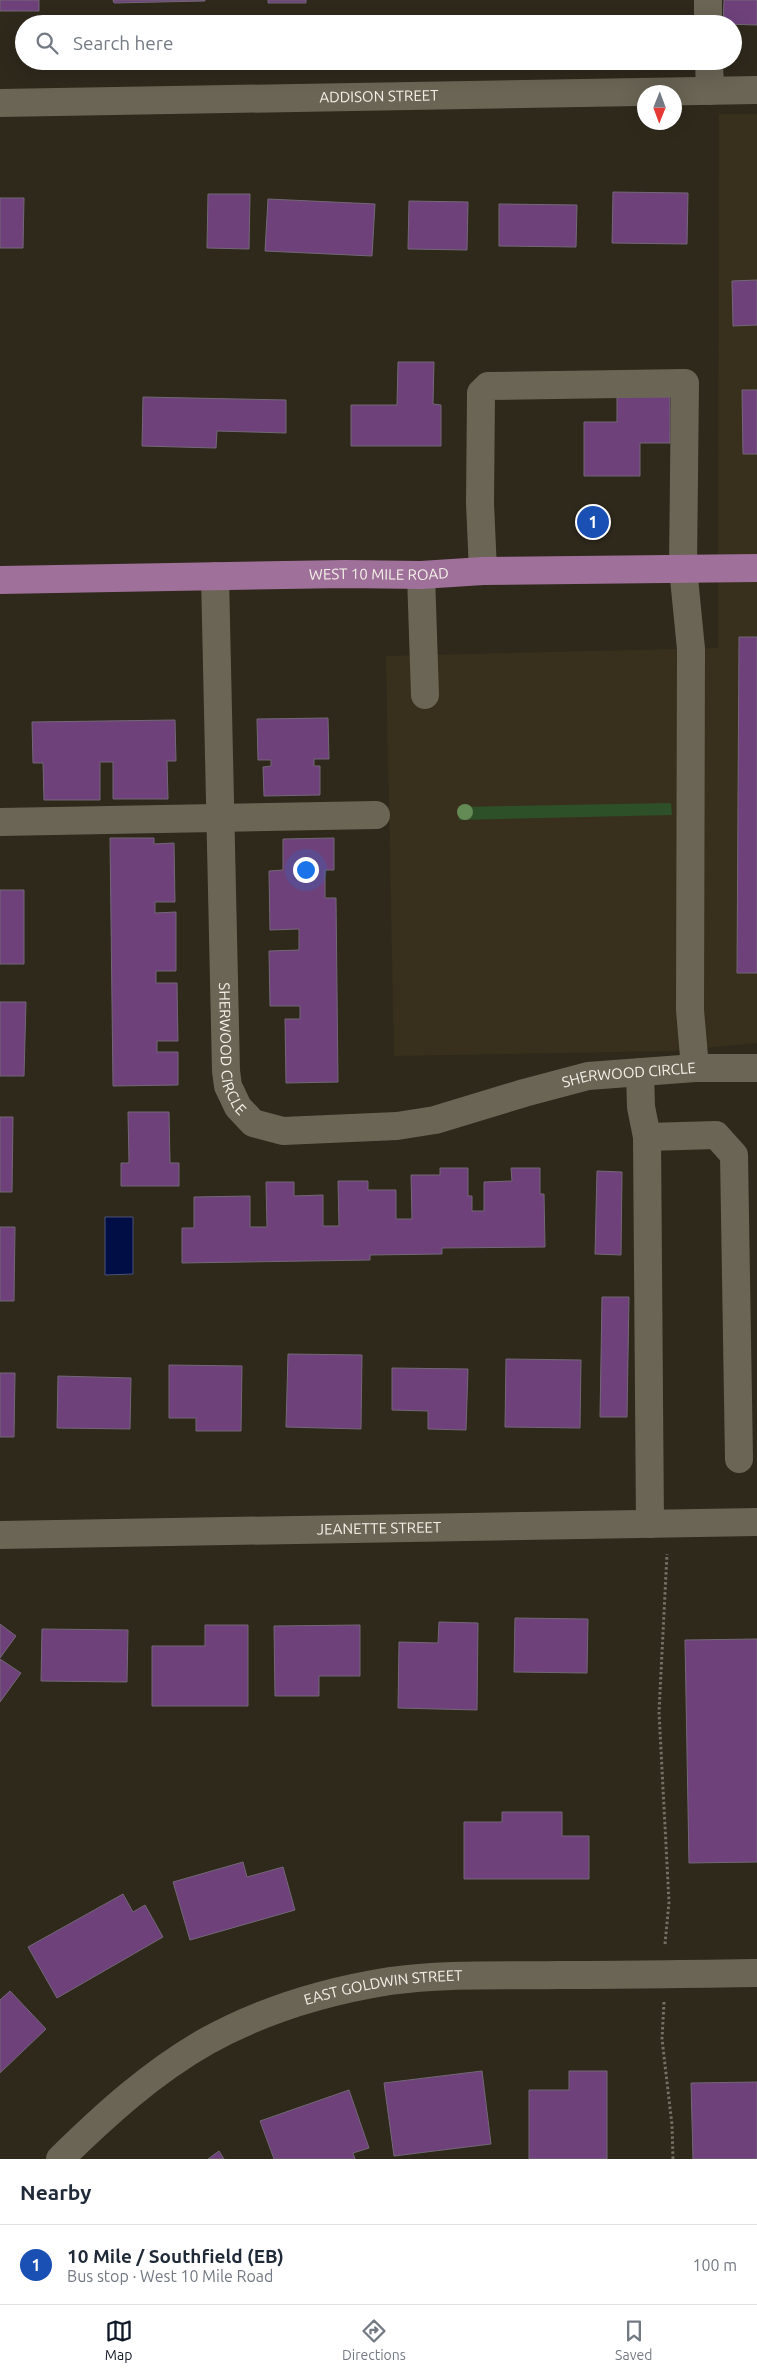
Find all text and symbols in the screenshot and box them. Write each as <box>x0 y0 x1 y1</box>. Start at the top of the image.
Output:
search box <box>15 15 742 70</box>
icon: search <box>33 29 61 57</box>
text: Search here <box>73 32 173 54</box>
north arrow <box>637 85 682 130</box>
street label: ADDISON STREET <box>319 86 439 106</box>
pin: 1 <box>577 503 609 541</box>
street label: WEST 10 MILE ROAD <box>309 564 449 583</box>
your location <box>293 857 319 883</box>
street label: SHERWOOD CIRCLE <box>216 982 250 1118</box>
street label: SHERWOOD CIRCLE <box>560 1059 696 1091</box>
street label: JEANETTE STREET <box>317 1518 442 1538</box>
street label: EAST GOLDWIN STREET <box>302 1967 463 2008</box>
text: Nearby <box>20 2180 91 2204</box>
text: 10 Mile / Southfield (EB) <box>67 2245 284 2267</box>
text: 1 <box>31 2256 41 2274</box>
text: 100 m <box>692 2256 737 2274</box>
text: Bus stop · West 10 Mile Road <box>67 2267 273 2285</box>
tab: Map <box>105 2317 133 2363</box>
tab: Directions <box>342 2317 406 2363</box>
tab: Saved <box>615 2317 652 2363</box>

